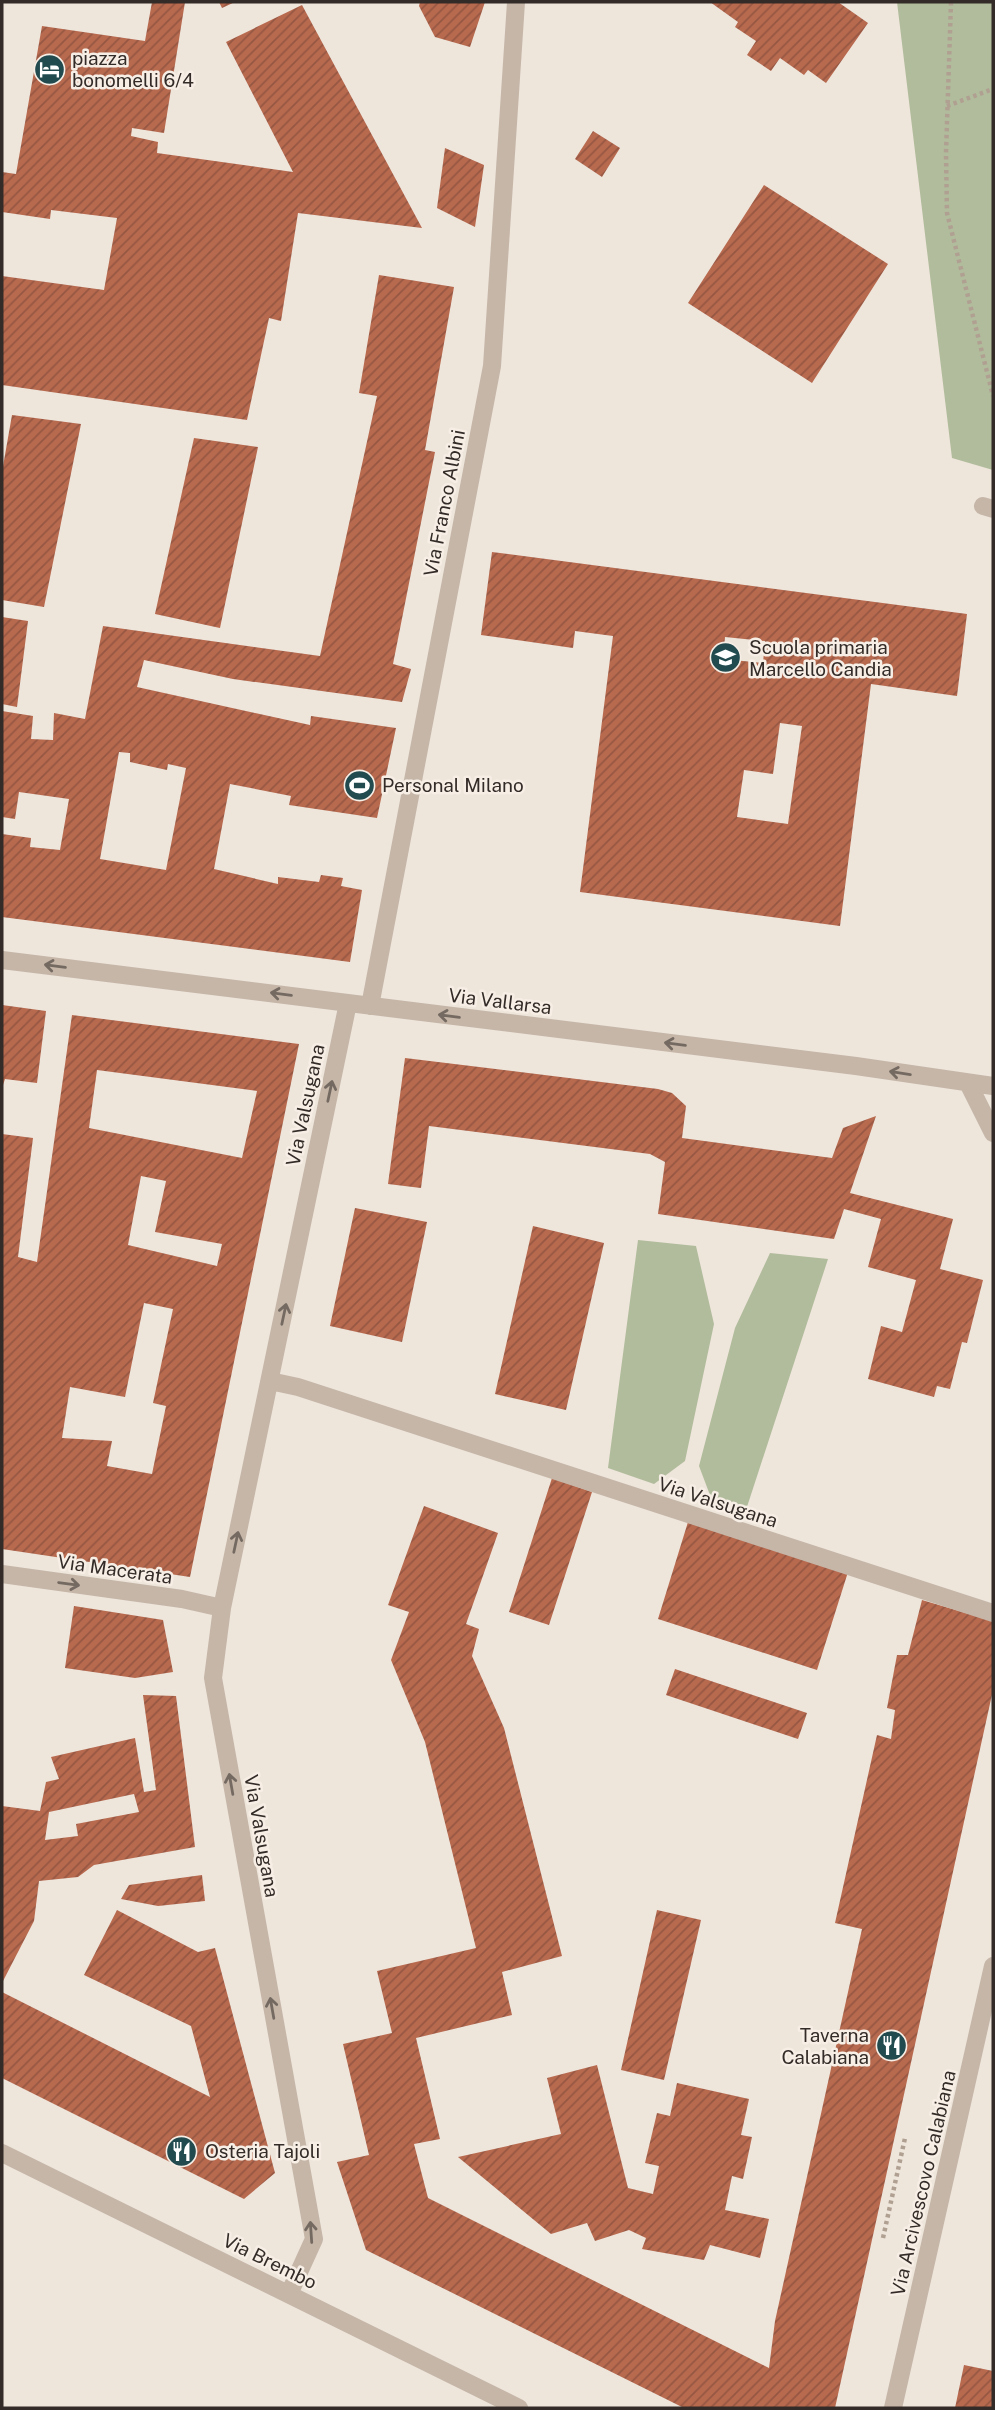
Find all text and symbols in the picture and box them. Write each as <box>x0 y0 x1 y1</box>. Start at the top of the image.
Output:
place label: piazza bonomelli 6/4 <box>72 47 194 91</box>
hotel icon: piazza bonomelli 6/4 <box>32 52 66 86</box>
street label: Via Franco Albini <box>419 428 469 578</box>
place label: Scuola primaria Marcello Candia <box>749 636 892 680</box>
school or university icon: Scuola primaria Marcello Candia <box>709 641 743 675</box>
sports icon: Personal Milano <box>342 768 376 802</box>
place label: Personal Milano <box>382 774 524 796</box>
one-way arrow <box>44 960 67 973</box>
street label: Via Vallarsa <box>447 984 553 1018</box>
one-way arrow <box>270 988 293 1001</box>
one-way arrow <box>438 1009 461 1022</box>
one-way arrow <box>664 1038 686 1051</box>
street label: Via Valsugana <box>281 1042 329 1168</box>
one-way arrow <box>889 1066 912 1079</box>
one-way arrow <box>323 1080 337 1103</box>
one-way arrow <box>277 1303 291 1326</box>
street label: Via Valsugana <box>656 1472 780 1532</box>
one-way arrow <box>230 1531 244 1554</box>
street label: Via Macerata <box>56 1550 174 1588</box>
one-way arrow <box>58 1577 80 1590</box>
one-way arrow <box>224 1773 237 1796</box>
street label: Via Valsugana <box>240 1773 284 1899</box>
one-way arrow <box>265 1997 278 2020</box>
place label: Taverna Calabiana <box>781 2024 869 2068</box>
restaurant icon: Taverna Calabiana <box>875 2029 909 2063</box>
street label: Via Arcivescovo Calabiana <box>886 2068 960 2298</box>
restaurant icon: Osteria Tajoli <box>165 2134 199 2168</box>
place label: Osteria Tajoli <box>205 2140 320 2162</box>
one-way arrow <box>305 2220 318 2243</box>
street label: Via Brembo <box>219 2229 321 2293</box>

